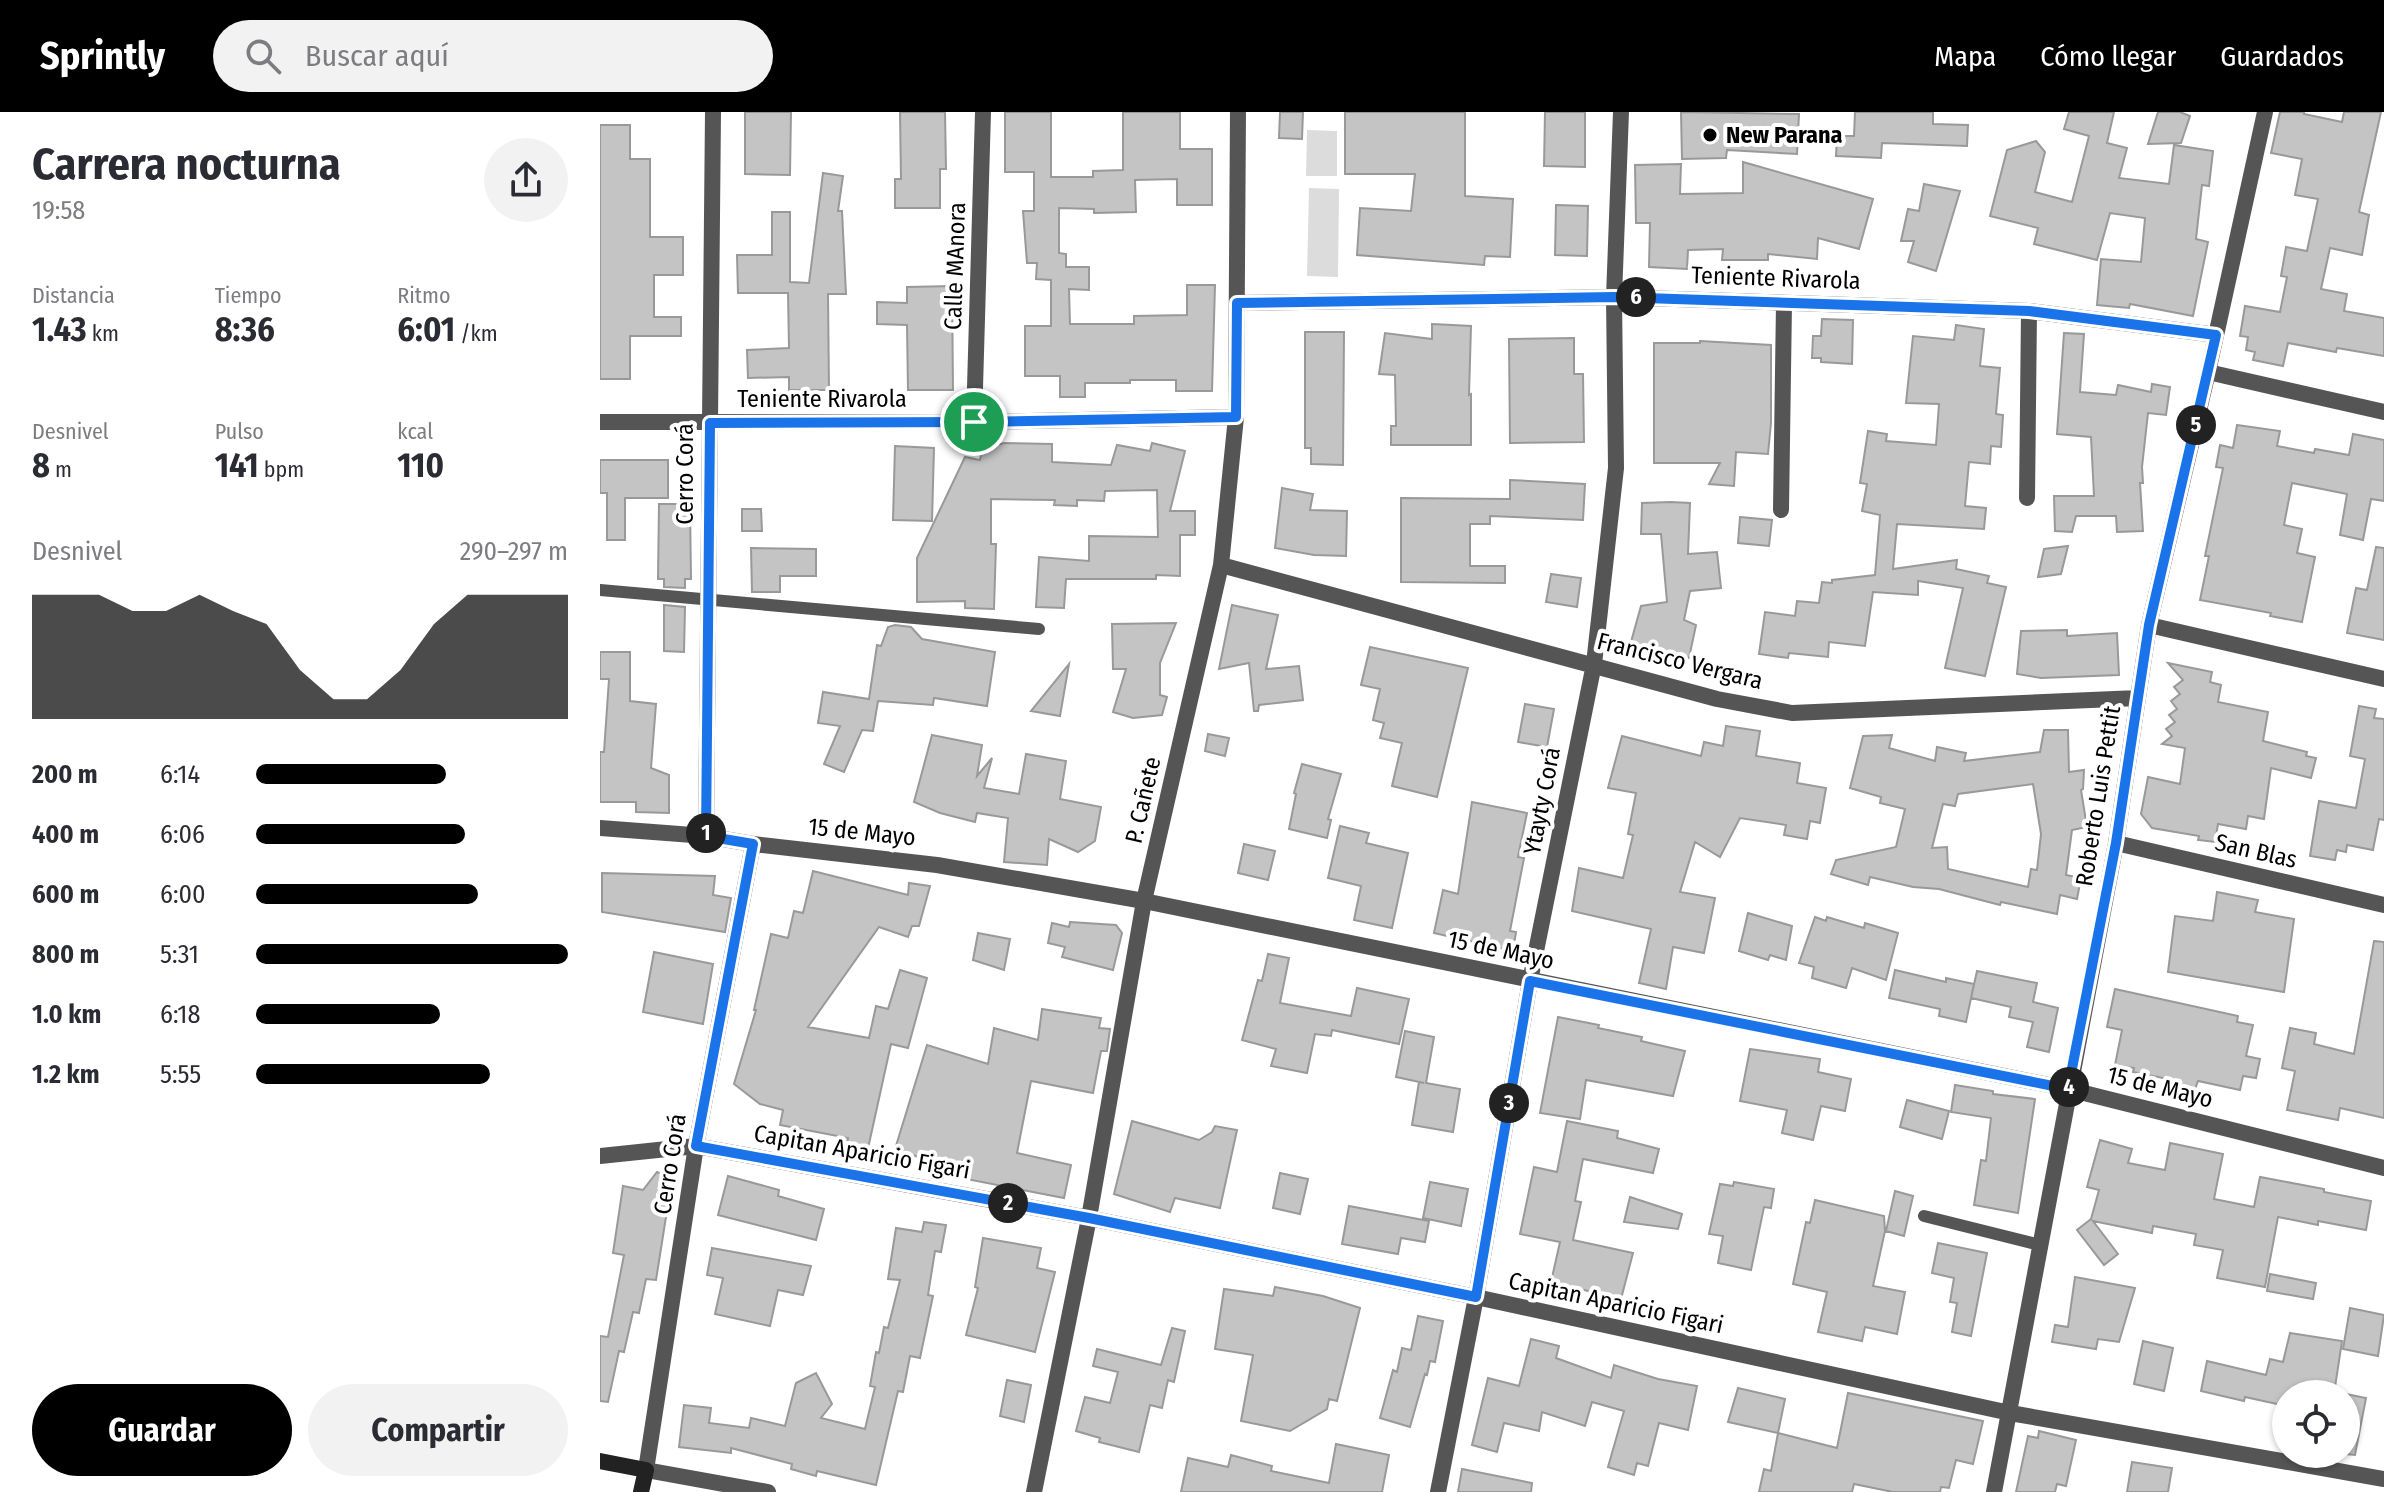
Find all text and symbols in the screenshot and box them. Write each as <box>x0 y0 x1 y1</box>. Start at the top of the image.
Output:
search box <box>213 20 773 92</box>
text: Sprintly <box>40 33 165 79</box>
icon: search <box>241 34 285 78</box>
text: Buscar aquí <box>305 38 449 74</box>
text: Mapa <box>1934 40 1996 73</box>
text: Cómo llegar <box>2040 40 2176 73</box>
text: Guardados <box>2220 40 2344 73</box>
place label: New Parana <box>1726 121 1842 149</box>
marker: New Parana <box>1701 126 1719 144</box>
text: Carrera nocturna <box>32 138 341 191</box>
button: share <box>484 138 568 222</box>
text: 19:58 <box>32 195 85 226</box>
street label: Calle MAnora <box>939 202 971 330</box>
street label: Teniente Rivarola <box>1691 261 1861 295</box>
pin: 6 <box>1616 277 1656 317</box>
text: Distancia <box>32 282 115 309</box>
text: Tiempo <box>215 282 281 309</box>
text: Ritmo <box>397 282 451 309</box>
text: 6 <box>1630 283 1642 310</box>
text: 1.43 <box>32 309 87 350</box>
text: 8:36 <box>215 309 275 350</box>
text: 6:01 <box>397 309 455 350</box>
text: km <box>87 320 119 347</box>
text: /km <box>455 320 498 347</box>
street label: Teniente Rivarola <box>737 385 907 413</box>
pin <box>940 388 1008 456</box>
icon: arrive <box>952 400 996 444</box>
pin: 5 <box>2176 405 2216 445</box>
text: 5 <box>2191 411 2201 438</box>
text: Desnivel <box>32 418 109 445</box>
text: Pulso <box>215 418 264 445</box>
text: kcal <box>397 418 433 445</box>
street label: Cerro Corá <box>671 423 699 525</box>
text: 8 <box>32 445 50 486</box>
text: 141 <box>215 445 259 486</box>
text: 110 <box>397 445 444 486</box>
text: m <box>50 456 72 483</box>
text: bpm <box>259 456 304 483</box>
text: Desnivel <box>32 536 122 567</box>
text: 290–297 m <box>460 536 568 567</box>
street label: Francisco Vergara <box>1594 627 1766 695</box>
street label: Roberto Luis Pettit <box>2070 704 2126 888</box>
street label: Ytayty Corá <box>1518 745 1566 857</box>
street label: P. Cañete <box>1119 754 1167 846</box>
text: 200 m <box>32 759 98 790</box>
text: 6:14 <box>160 759 200 790</box>
street label: 15 de Mayo <box>807 812 917 852</box>
pin: 1 <box>686 813 726 853</box>
text: 400 m <box>32 819 99 850</box>
text: 6:06 <box>160 819 205 850</box>
text: 1 <box>701 819 711 846</box>
street label: San Blas <box>2212 828 2300 874</box>
text: 600 m <box>32 879 99 910</box>
text: 6:00 <box>160 879 206 910</box>
street label: 15 de Mayo <box>1445 925 1557 975</box>
text: 800 m <box>32 939 99 970</box>
text: 5:31 <box>160 939 199 970</box>
text: 1.0 km <box>32 999 101 1030</box>
text: 6:18 <box>160 999 200 1030</box>
text: 1.2 km <box>32 1059 99 1090</box>
text: 5:55 <box>160 1059 201 1090</box>
street label: 15 de Mayo <box>2104 1060 2216 1114</box>
pin: 4 <box>2049 1067 2089 1107</box>
text: 4 <box>2063 1073 2075 1100</box>
pin: 3 <box>1489 1083 1529 1123</box>
text: 3 <box>1504 1089 1514 1116</box>
street label: Cerro Corá <box>648 1112 692 1216</box>
street label: Capitan Aparicio Figari <box>752 1119 972 1185</box>
pin: 2 <box>988 1183 1028 1223</box>
text: 2 <box>1003 1189 1013 1216</box>
street label: Capitan Aparicio Figari <box>1506 1267 1726 1339</box>
map controls <box>2272 1380 2360 1468</box>
button: locate <box>2272 1380 2360 1468</box>
button: Guardar <box>32 1384 292 1476</box>
button: Compartir <box>308 1384 568 1476</box>

